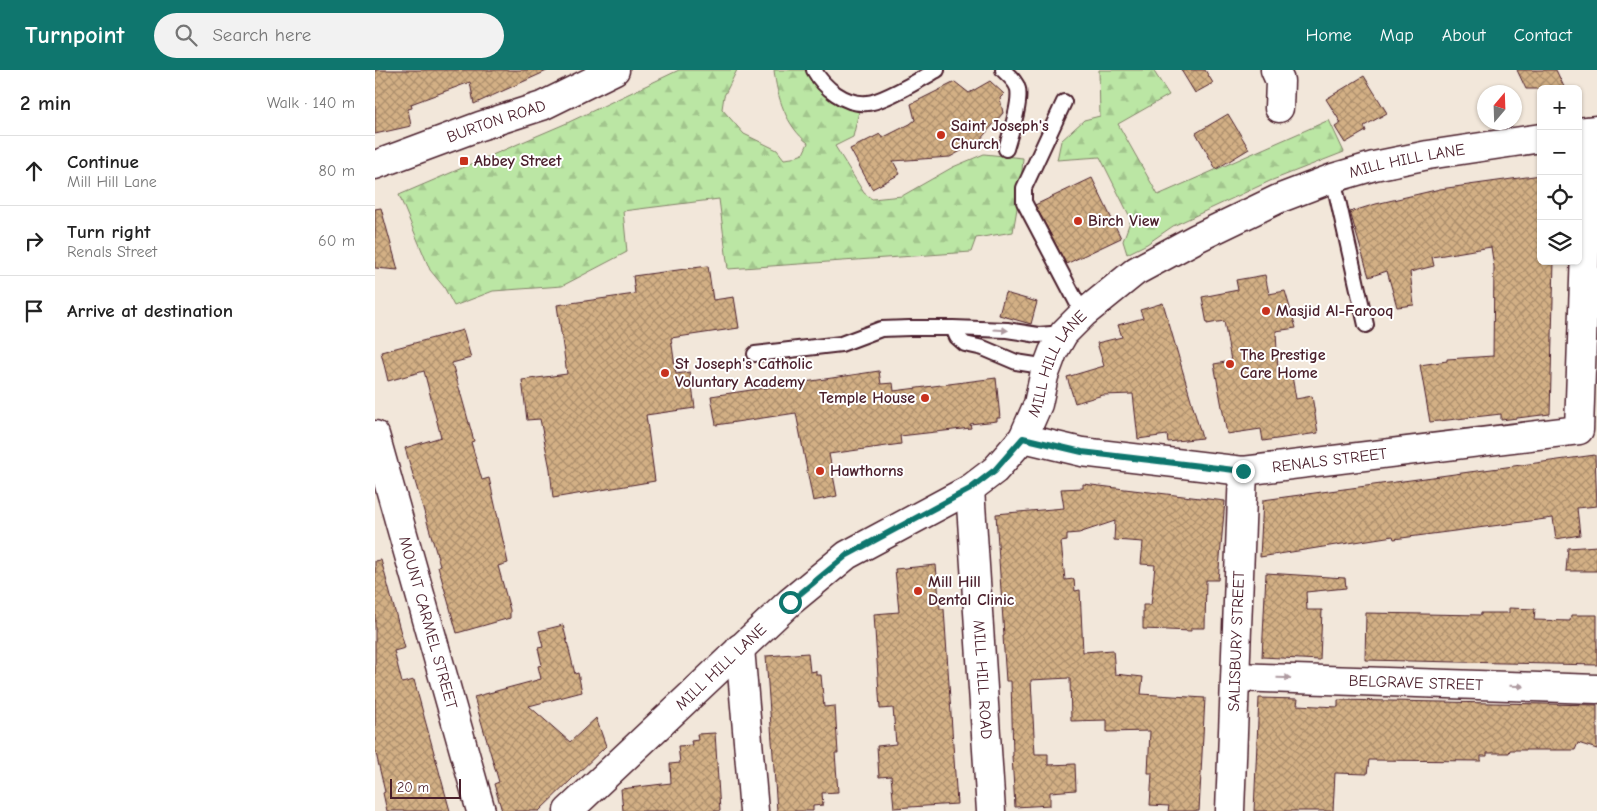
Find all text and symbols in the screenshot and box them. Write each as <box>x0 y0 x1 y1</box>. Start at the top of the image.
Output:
search box <box>154 13 504 58</box>
text: Turnpoint <box>25 21 124 49</box>
icon: search <box>172 21 200 49</box>
text: Search here <box>212 24 311 46</box>
text: Home <box>1305 25 1352 46</box>
text: Map <box>1380 25 1414 46</box>
text: About <box>1442 25 1486 46</box>
text: Contact <box>1514 25 1572 46</box>
north arrow <box>1477 85 1522 130</box>
map controls <box>1537 85 1582 265</box>
button: + <box>1537 85 1582 130</box>
text: 2 min <box>20 91 71 115</box>
text: Walk · 140 m <box>267 94 355 112</box>
street label: BURTON ROAD <box>444 96 548 147</box>
place label: Saint Joseph's Church <box>951 117 1049 153</box>
marker: Saint Joseph's Church <box>935 129 947 141</box>
button: − <box>1537 130 1582 175</box>
street label: MILL HILL LANE <box>1347 141 1466 182</box>
text: Continue <box>67 151 139 173</box>
place label: Abbey Street <box>474 152 562 170</box>
marker: Abbey Street <box>458 155 470 167</box>
icon: ahead <box>20 157 48 185</box>
text: 80 m <box>318 162 355 180</box>
text: Mill Hill Lane <box>67 173 157 191</box>
button: locate <box>1537 175 1582 220</box>
place label: Birch View <box>1088 212 1160 230</box>
marker: Birch View <box>1072 215 1084 227</box>
button: layers <box>1537 220 1582 265</box>
text: Turn right <box>67 221 151 243</box>
icon: right <box>20 227 48 255</box>
text: 60 m <box>318 232 355 250</box>
text: Renals Street <box>67 243 157 261</box>
icon: arrive <box>20 297 48 325</box>
text: Arrive at destination <box>67 300 233 322</box>
place label: Masjid Al-Farooq <box>1276 302 1393 320</box>
marker: Masjid Al-Farooq <box>1260 305 1272 317</box>
street label: MILL HILL LANE <box>1024 306 1091 420</box>
one-way arrow <box>994 326 1010 334</box>
place label: The Prestige Care Home <box>1240 346 1326 382</box>
place label: St Joseph's Catholic Voluntary Academy <box>675 355 813 391</box>
marker: The Prestige Care Home <box>1224 358 1236 370</box>
marker: St Joseph's Catholic Voluntary Academy <box>659 367 671 379</box>
place label: Temple House <box>819 389 915 407</box>
marker: Temple House <box>919 392 931 404</box>
street label: RENALS STREET <box>1271 444 1389 476</box>
route end <box>1232 460 1255 483</box>
place label: Hawthorns <box>830 462 904 480</box>
marker: Hawthorns <box>814 465 826 477</box>
street label: MOUNT CARMEL STREET <box>395 534 461 712</box>
street label: SALISBURY STREET <box>1225 570 1248 712</box>
place label: Mill Hill Dental Clinic <box>928 573 1015 609</box>
marker: Mill Hill Dental Clinic <box>912 585 924 597</box>
route start <box>779 591 802 614</box>
street label: MILL HILL ROAD <box>970 619 995 740</box>
street label: MILL HILL LANE <box>672 620 770 714</box>
street label: BELGRAVE STREET <box>1348 672 1484 694</box>
one-way arrow <box>1277 675 1293 683</box>
one-way arrow <box>1509 682 1525 690</box>
scale bar <box>390 776 461 799</box>
text: 20 m <box>397 779 429 796</box>

